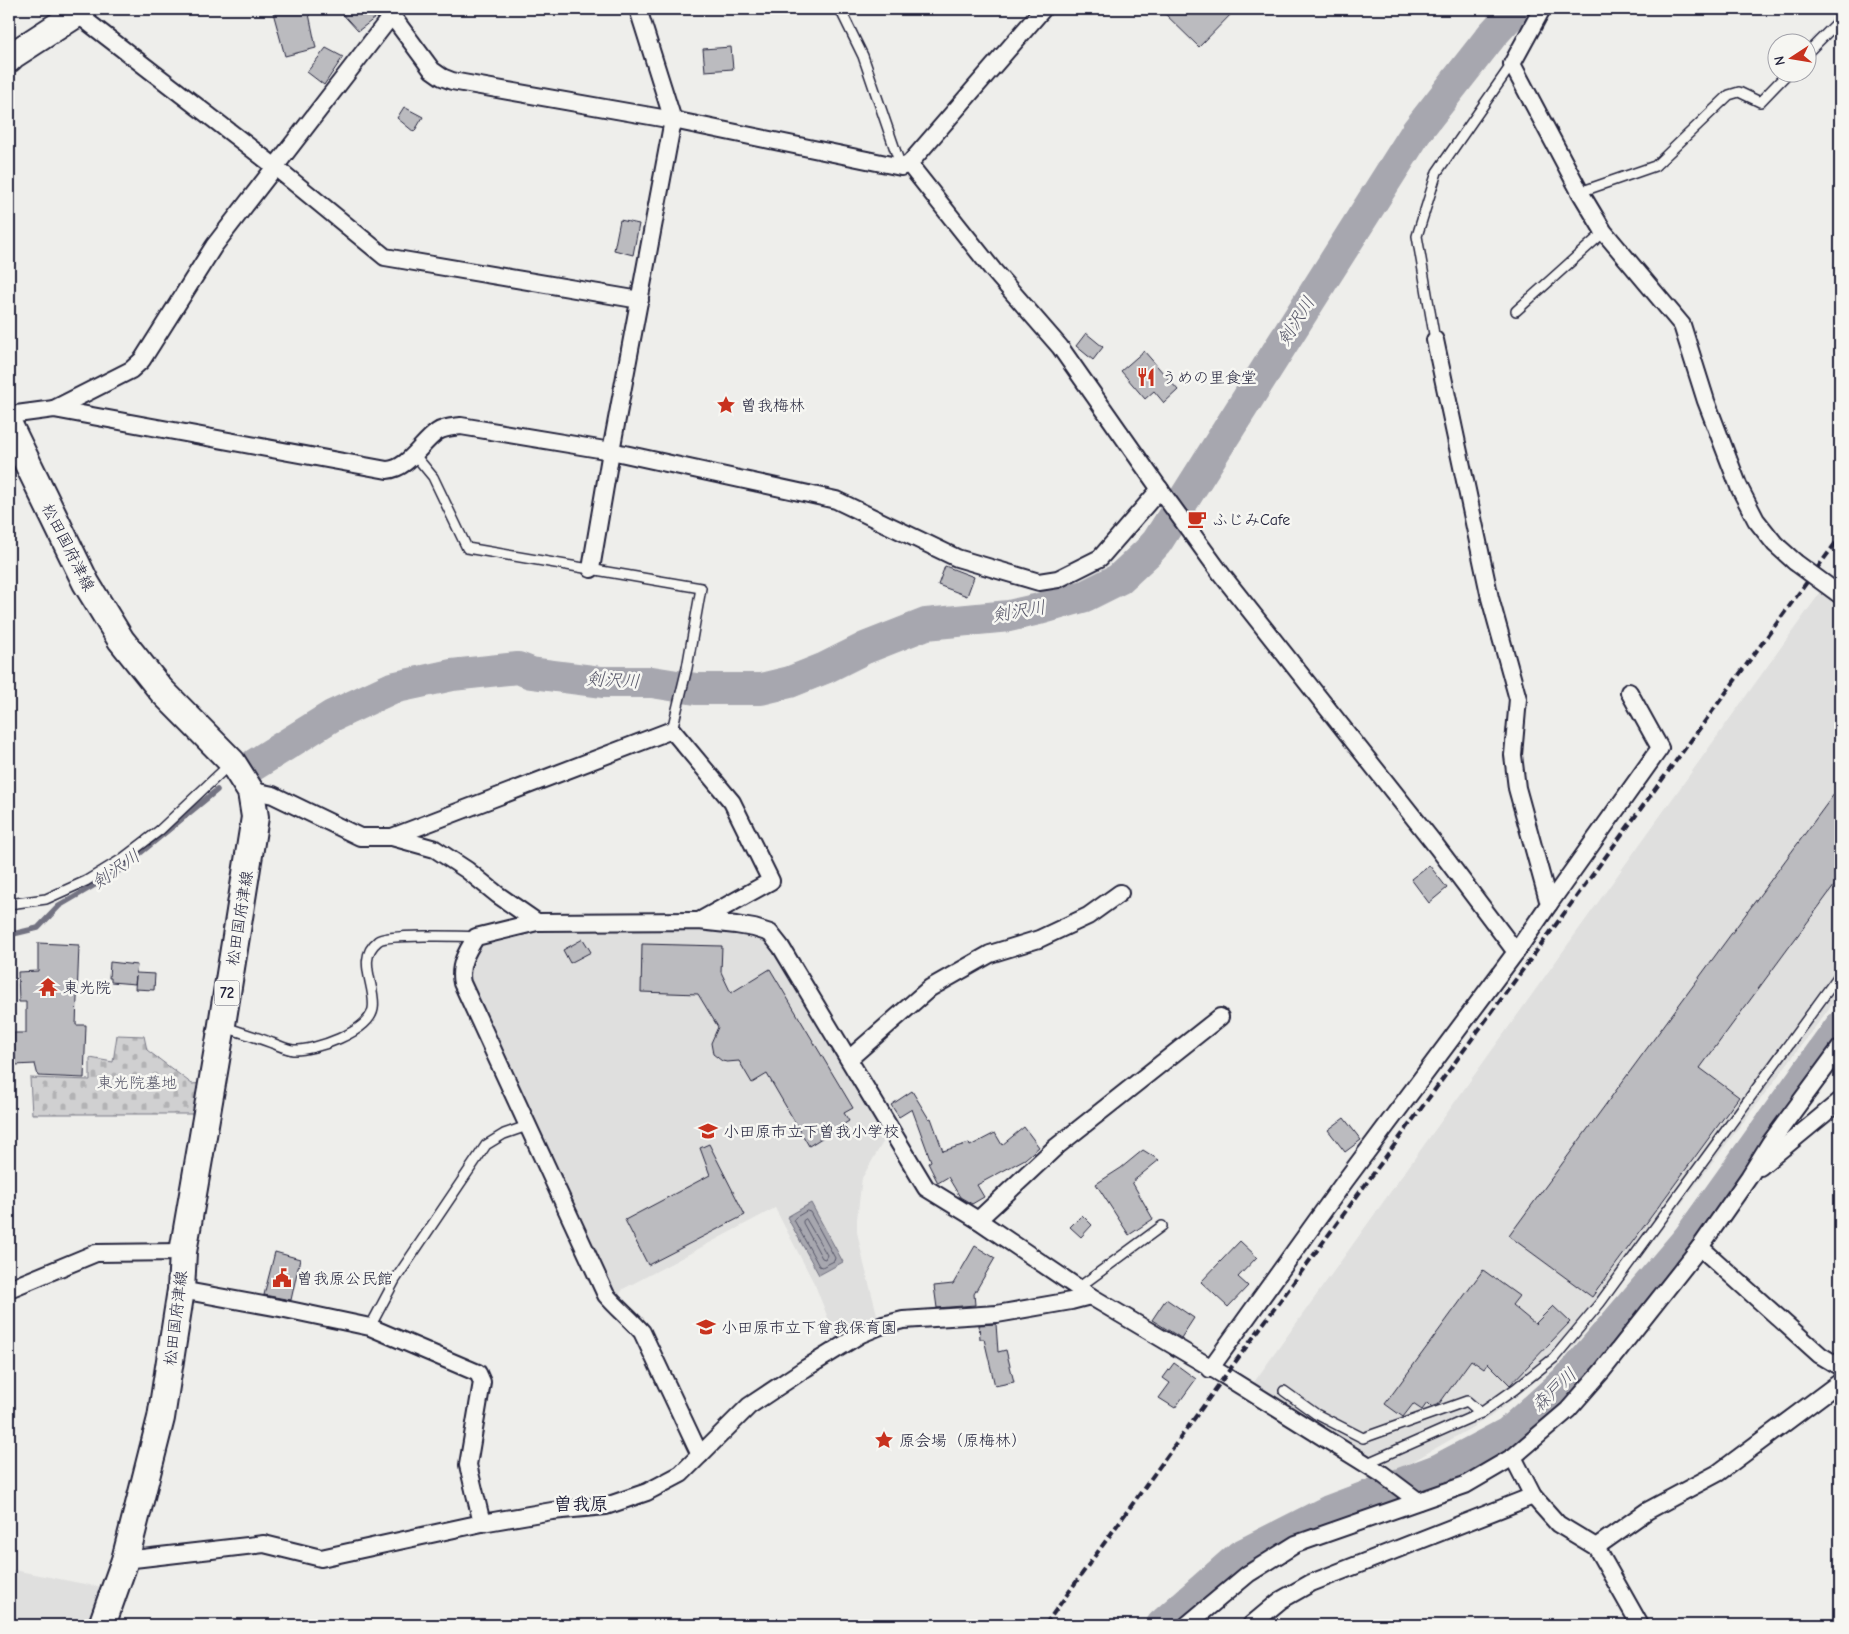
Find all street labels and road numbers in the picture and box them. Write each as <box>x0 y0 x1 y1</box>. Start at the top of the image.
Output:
street label: 松田国府津線 <box>38 501 98 594</box>
street label: 松田国府津線 <box>224 869 256 967</box>
road number: 72 <box>214 980 240 1006</box>
street label: 松田国府津線 <box>161 1269 191 1367</box>

